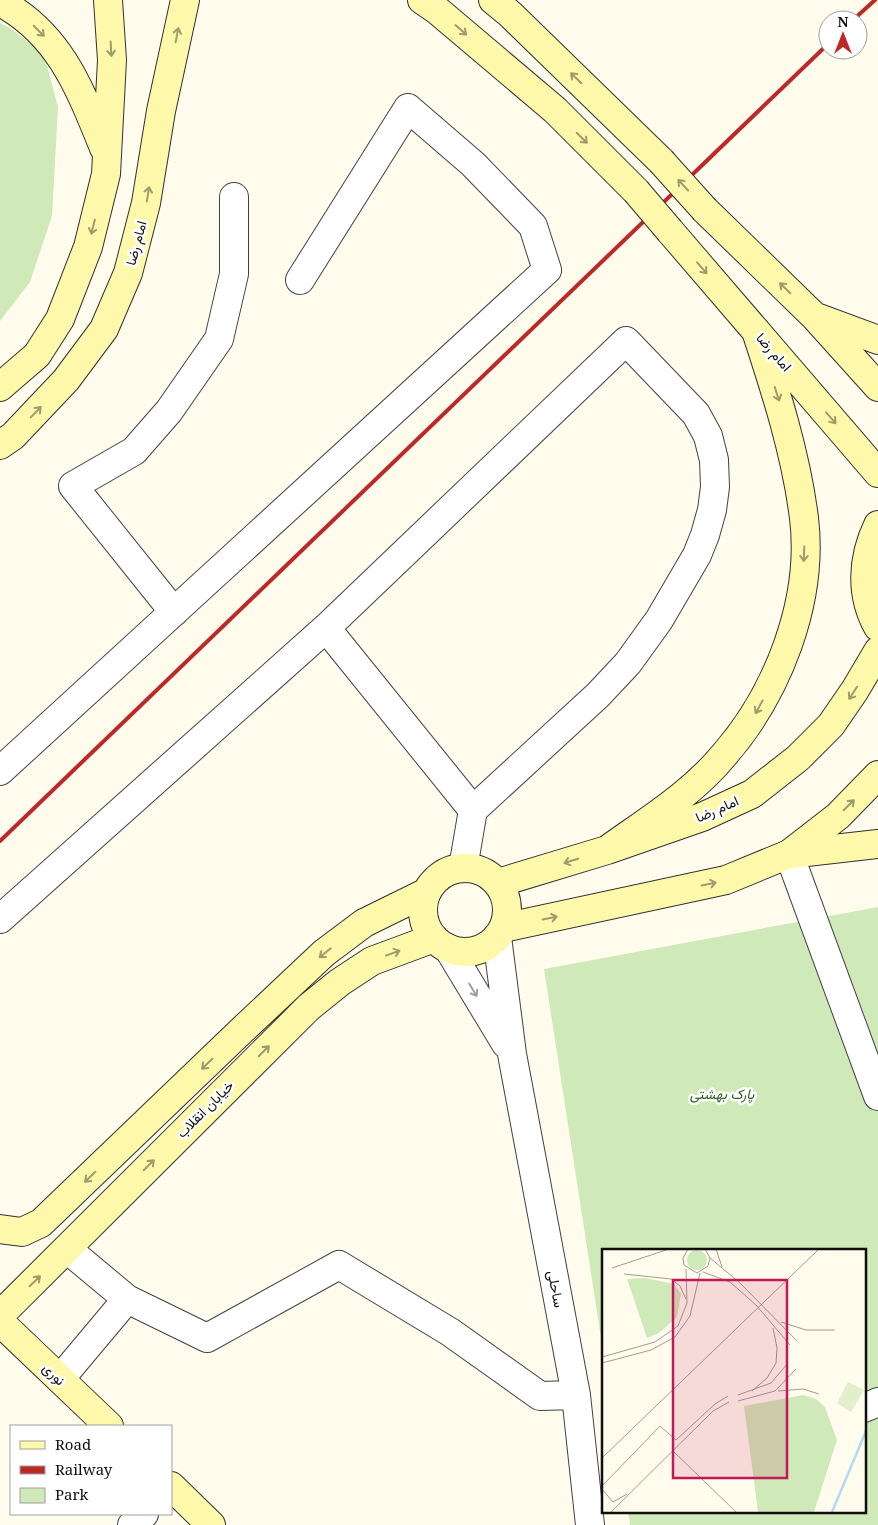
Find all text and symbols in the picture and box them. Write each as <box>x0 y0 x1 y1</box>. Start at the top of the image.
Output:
north arrow <box>818 10 868 60</box>
text: N <box>837 12 849 31</box>
one-way arrow <box>454 24 467 35</box>
one-way arrow <box>32 25 44 37</box>
one-way arrow <box>173 27 183 43</box>
one-way arrow <box>107 40 116 56</box>
one-way arrow <box>570 72 582 84</box>
one-way arrow <box>576 132 588 144</box>
one-way arrow <box>677 179 689 192</box>
one-way arrow <box>143 187 153 203</box>
one-way arrow <box>87 218 97 234</box>
street label: امام رضا <box>120 218 151 267</box>
one-way arrow <box>696 262 707 275</box>
one-way arrow <box>779 281 791 294</box>
street label: امام رضا <box>752 328 796 375</box>
one-way arrow <box>773 386 782 401</box>
one-way arrow <box>30 406 42 418</box>
one-way arrow <box>825 411 836 424</box>
one-way arrow <box>800 545 809 561</box>
one-way arrow <box>848 685 858 699</box>
one-way arrow <box>753 700 763 714</box>
street label: امام رضا <box>692 791 741 826</box>
one-way arrow <box>842 800 854 812</box>
one-way arrow <box>563 856 579 866</box>
one-way arrow <box>701 878 717 888</box>
one-way arrow <box>542 913 558 922</box>
one-way arrow <box>319 947 332 958</box>
one-way arrow <box>384 948 400 957</box>
one-way arrow <box>469 982 479 996</box>
one-way arrow <box>258 1045 270 1057</box>
one-way arrow <box>201 1058 213 1070</box>
street label: خیابان انقلاب <box>172 1076 237 1141</box>
park label: پارک بهشتی <box>690 1084 755 1104</box>
one-way arrow <box>143 1159 155 1171</box>
one-way arrow <box>84 1170 96 1182</box>
inset map <box>602 1249 866 1512</box>
street label: ساحلی <box>544 1269 569 1309</box>
one-way arrow <box>29 1274 41 1287</box>
street label: نوری <box>39 1358 70 1389</box>
legend <box>10 1425 172 1515</box>
text: Road <box>55 1434 91 1454</box>
text: Railway <box>55 1459 113 1479</box>
text: Park <box>55 1484 89 1504</box>

